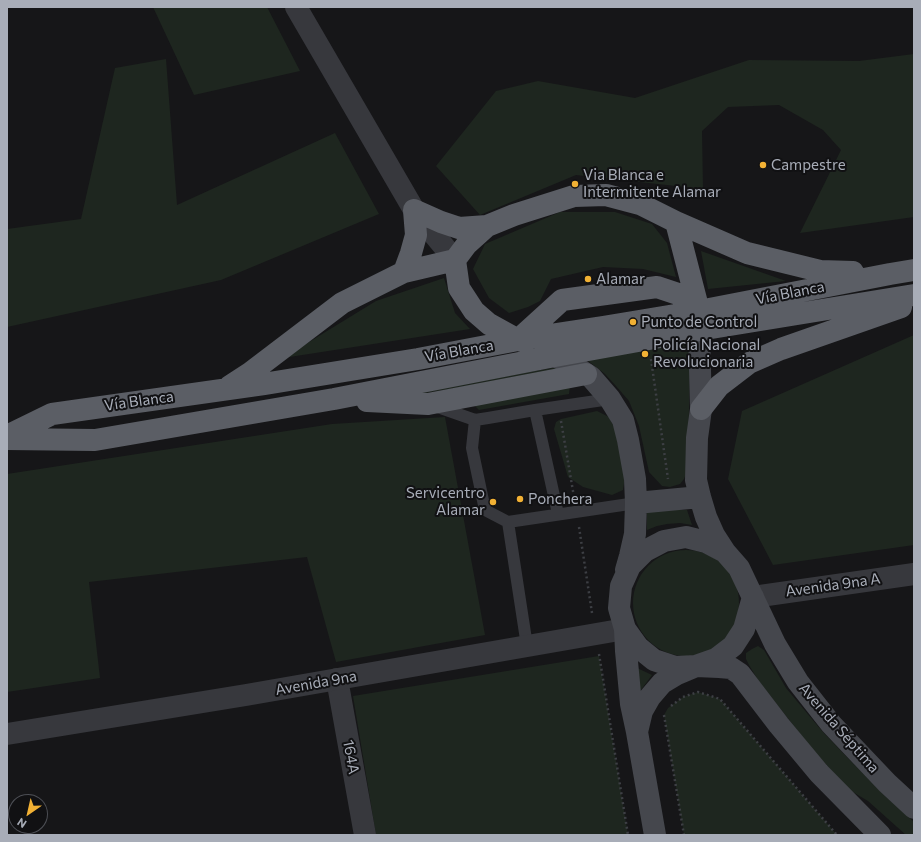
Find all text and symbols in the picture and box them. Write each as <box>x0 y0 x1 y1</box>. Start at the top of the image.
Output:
place label: Campestre <box>771 156 846 174</box>
marker: Campestre <box>758 160 768 170</box>
place label: Via Blanca e Intermitente Alamar <box>583 166 721 201</box>
marker: Via Blanca e Intermitente Alamar <box>570 179 580 189</box>
place label: Alamar <box>596 270 645 288</box>
marker: Alamar <box>583 274 593 284</box>
street label: Vía Blanca <box>754 277 826 309</box>
place label: Punto de Control <box>641 313 757 331</box>
marker: Punto de Control <box>628 317 638 327</box>
street label: Vía Blanca <box>423 336 495 366</box>
place label: Policía Nacional Revolucionaria <box>653 336 760 371</box>
marker: Policía Nacional Revolucionaria <box>640 349 650 359</box>
street label: Vía Blanca <box>103 387 175 415</box>
place label: Servicentro Alamar <box>406 484 485 519</box>
place label: Ponchera <box>528 490 592 508</box>
marker: Ponchera <box>515 494 525 504</box>
marker: Servicentro Alamar <box>488 497 498 507</box>
street label: Avenida 9na A <box>784 569 882 601</box>
street label: Avenida 9na <box>274 667 358 699</box>
street label: Avenida Séptima <box>795 679 883 777</box>
street label: 164A <box>339 738 363 776</box>
north arrow <box>8 794 48 834</box>
text: N <box>15 816 29 831</box>

